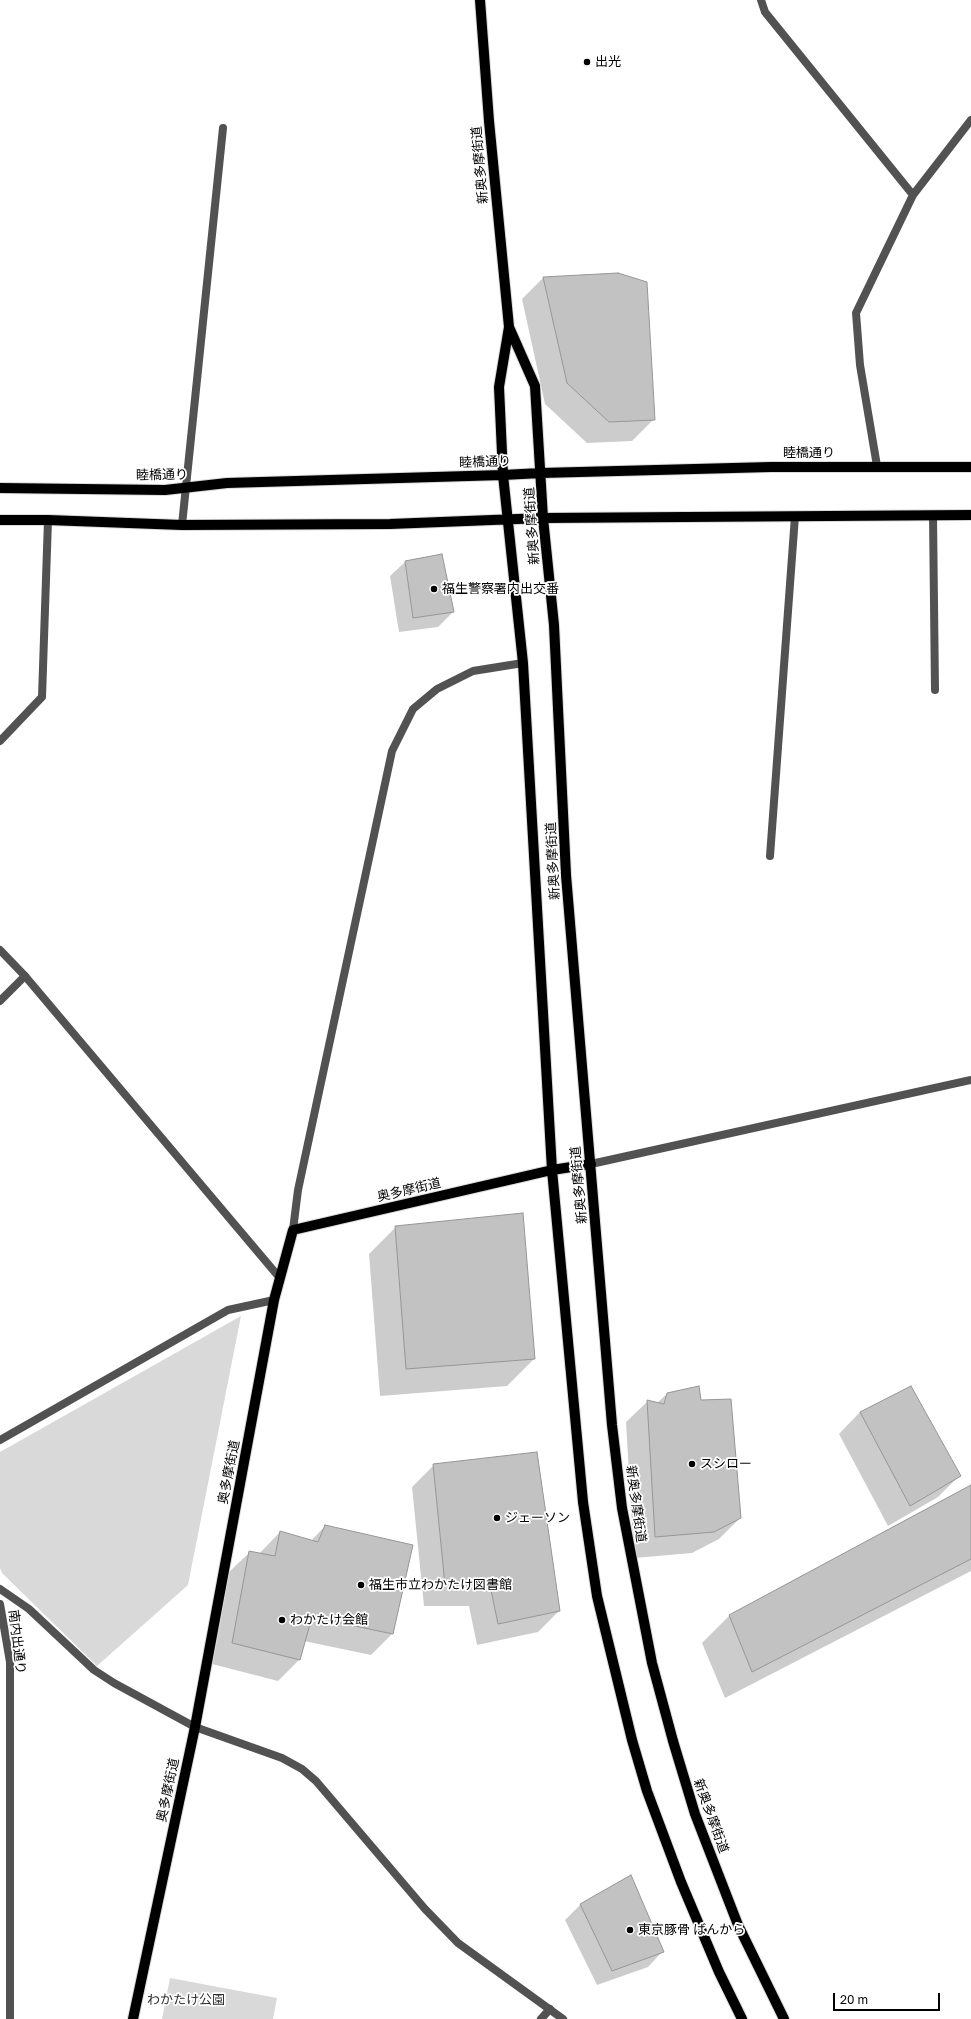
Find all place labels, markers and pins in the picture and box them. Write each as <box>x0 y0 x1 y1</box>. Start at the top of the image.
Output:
place label: 出光 <box>595 54 621 70</box>
marker: 出光 <box>582 57 592 67</box>
place label: 福生警察署内出交番 <box>442 581 559 597</box>
marker: 福生警察署内出交番 <box>429 584 439 594</box>
place label: スシロー <box>700 1456 752 1472</box>
marker: スシロー <box>687 1459 697 1469</box>
place label: ジェーソン <box>505 1510 570 1526</box>
marker: ジェーソン <box>492 1513 502 1523</box>
place label: 福生市立わかたけ図書館 <box>369 1577 512 1593</box>
marker: 福生市立わかたけ図書館 <box>356 1580 366 1590</box>
place label: わかたけ会館 <box>290 1612 368 1628</box>
marker: わかたけ会館 <box>277 1615 287 1625</box>
place label: 東京豚骨 ばんから <box>638 1922 745 1938</box>
marker: 東京豚骨 ばんから <box>625 1925 635 1935</box>

